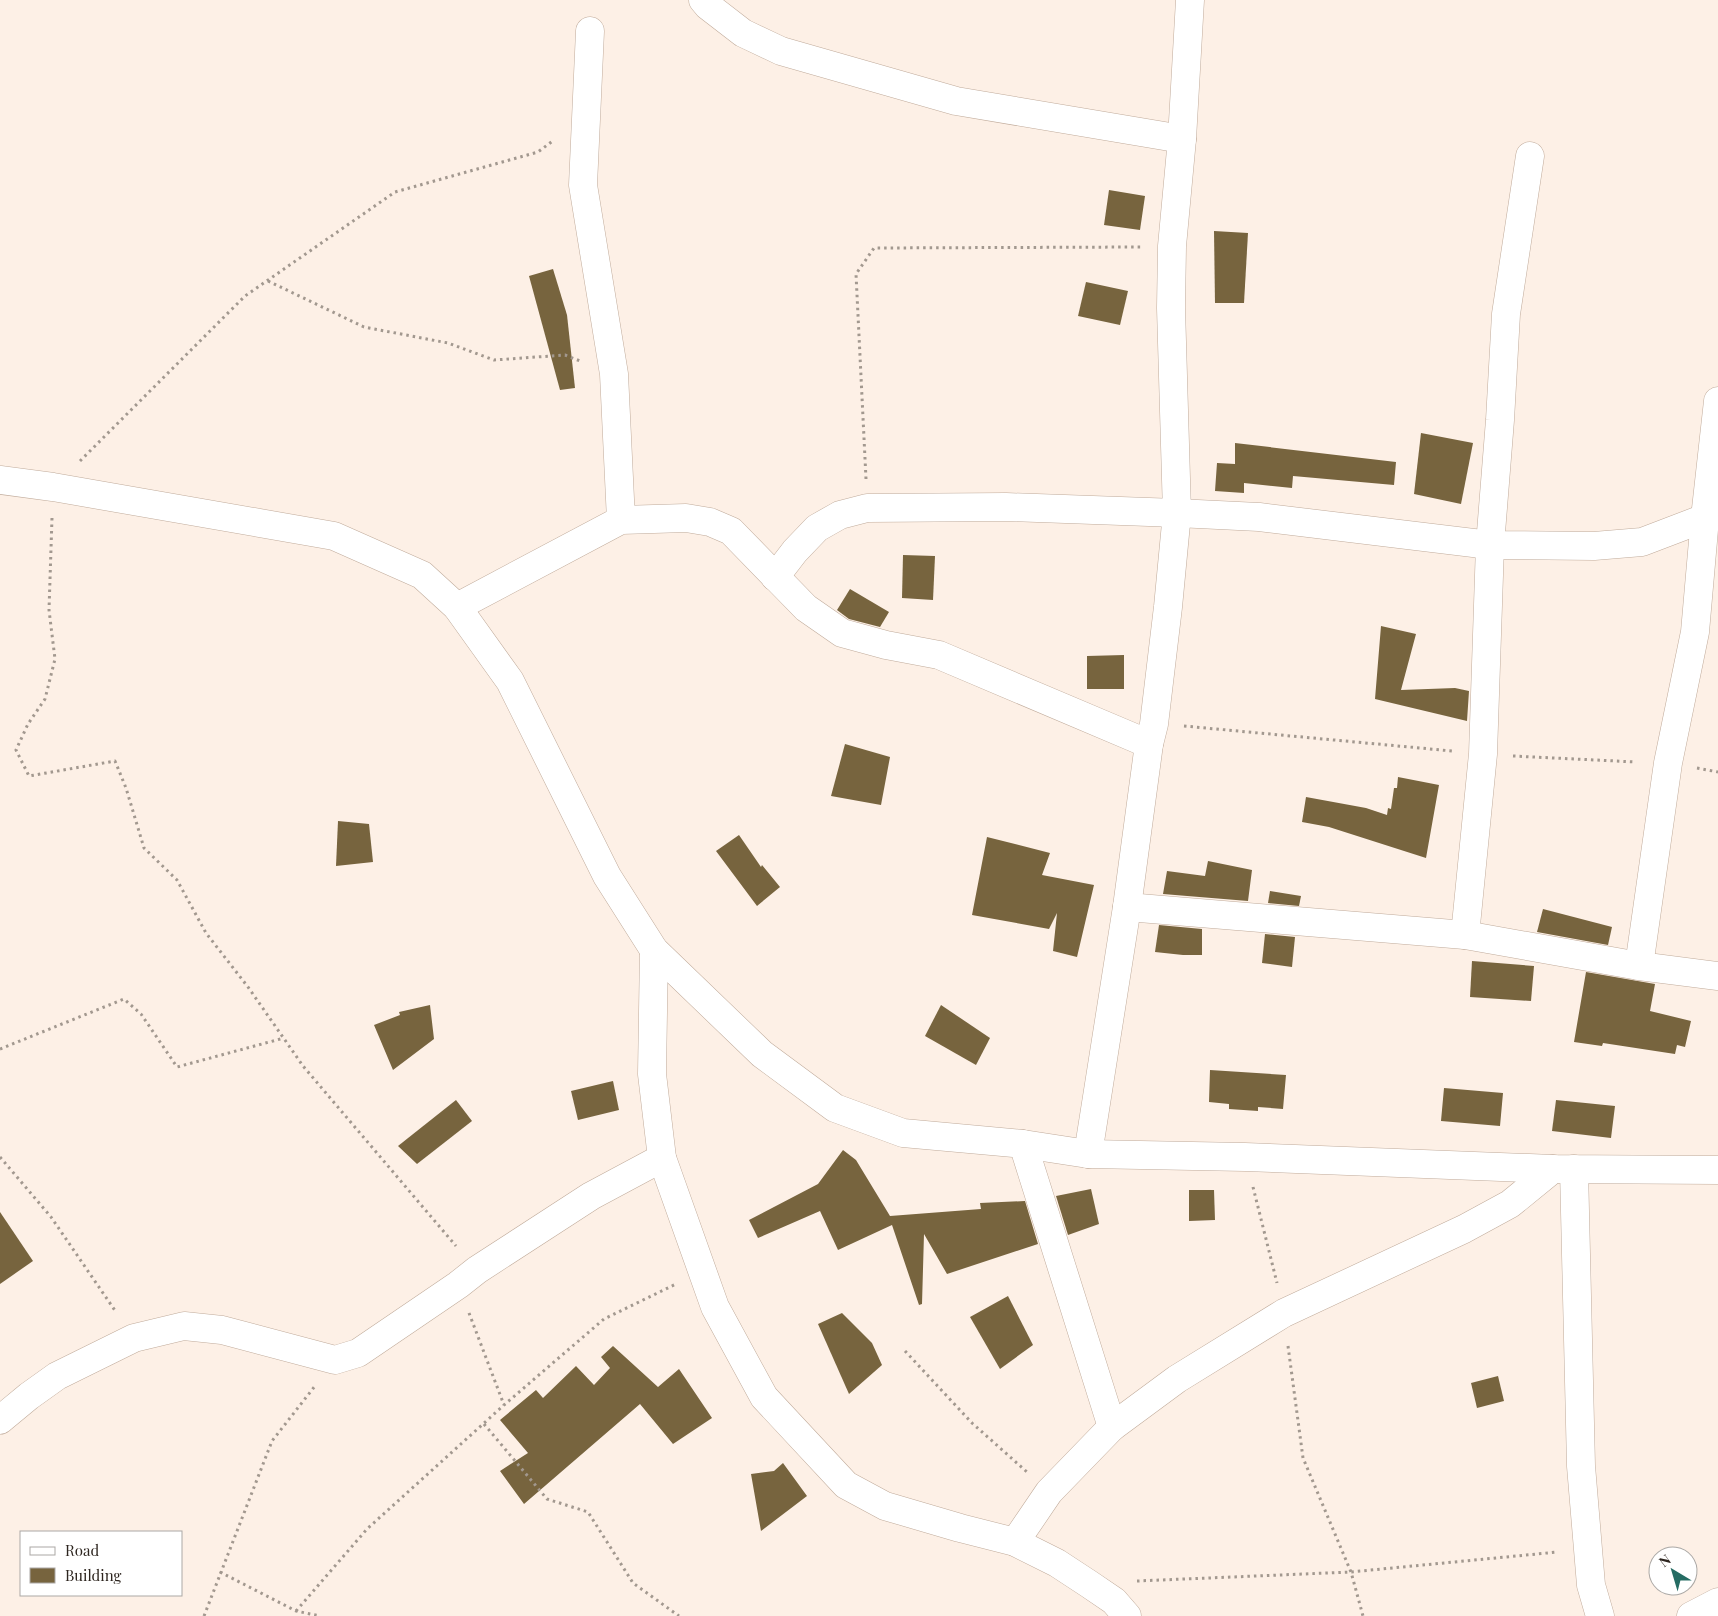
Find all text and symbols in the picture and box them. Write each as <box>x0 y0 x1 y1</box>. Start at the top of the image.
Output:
legend <box>20 1531 182 1596</box>
text: Road <box>65 1540 99 1560</box>
north arrow <box>1648 1546 1698 1596</box>
text: N <box>1655 1550 1675 1571</box>
text: Building <box>65 1565 122 1585</box>

